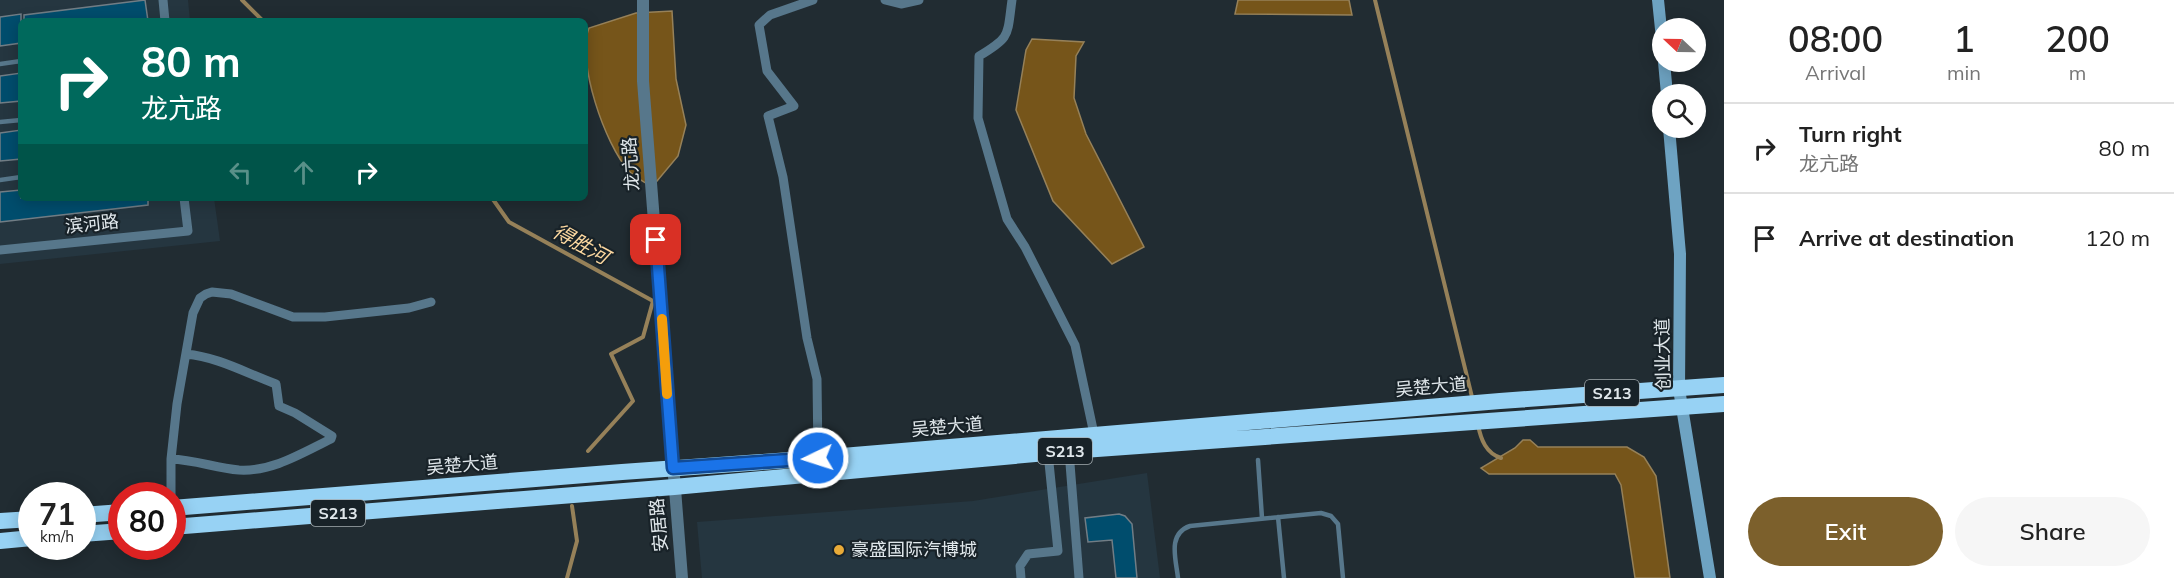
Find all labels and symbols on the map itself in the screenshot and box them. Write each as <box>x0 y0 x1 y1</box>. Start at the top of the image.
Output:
north arrow <box>1652 18 1706 72</box>
street label: 龙亢路 <box>617 136 644 192</box>
street label: 滨河路 <box>64 209 120 238</box>
pin <box>630 214 681 265</box>
water label: 得胜河 <box>549 218 617 271</box>
street label: 创业大道 <box>1650 318 1675 390</box>
street label: 吴楚大道 <box>1394 372 1468 401</box>
road number: S213 <box>1585 380 1639 406</box>
street label: 吴楚大道 <box>910 412 984 441</box>
position arrow <box>786 426 850 490</box>
road number: S213 <box>1038 438 1092 464</box>
street label: 吴楚大道 <box>425 450 499 479</box>
speed limit sign: 80 <box>108 482 186 560</box>
street label: 安居路 <box>645 497 672 553</box>
road number: S213 <box>311 500 365 526</box>
place label: 豪盛国际汽博城 <box>851 538 977 561</box>
marker: 豪盛国际汽博城 <box>832 543 846 557</box>

